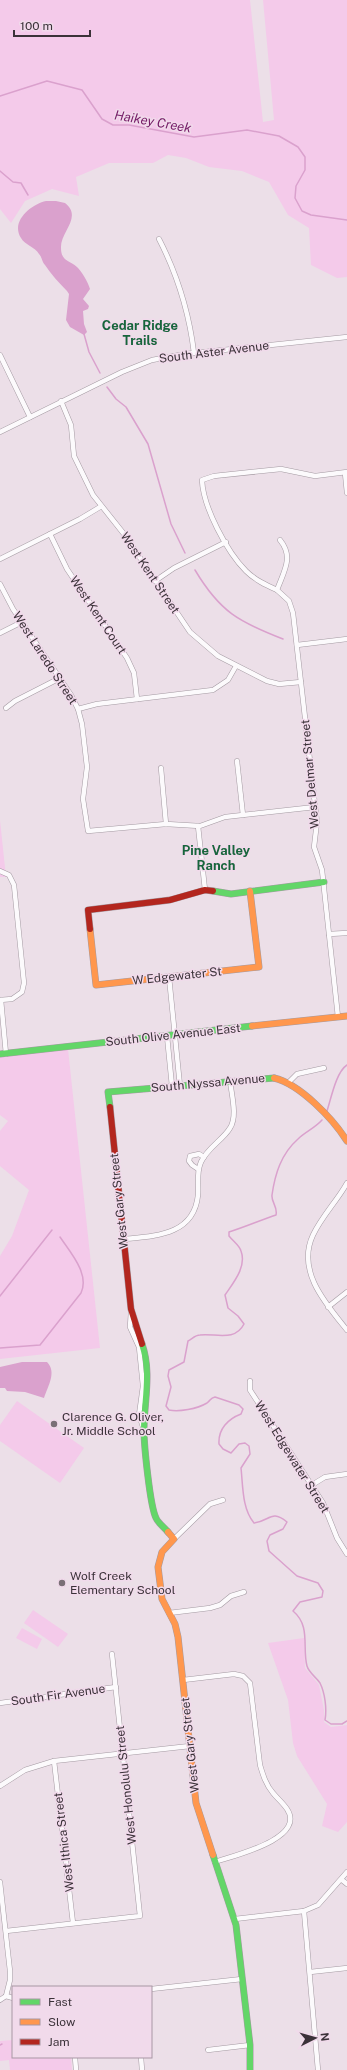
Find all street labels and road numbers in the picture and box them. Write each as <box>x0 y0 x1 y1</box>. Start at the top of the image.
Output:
street label: South Aster Avenue <box>158 338 270 366</box>
street label: West Kent Street <box>118 530 183 617</box>
street label: West Kent Court <box>67 573 130 657</box>
street label: West Laredo Street <box>10 609 80 707</box>
street label: West Delmar Street <box>298 719 322 829</box>
street label: W Edgewater St <box>132 964 223 988</box>
street label: South Olive Avenue East <box>105 1021 242 1049</box>
street label: South Nyssa Avenue <box>150 1071 266 1095</box>
street label: West Gary Street <box>107 1152 131 1249</box>
street label: West Edgewater Street <box>252 1398 332 1516</box>
street label: South Fir Avenue <box>10 1681 106 1709</box>
street label: West Gary Street <box>178 1696 202 1793</box>
street label: West Honolulu Street <box>113 1724 139 1845</box>
street label: West Ithica Street <box>51 1791 77 1893</box>

